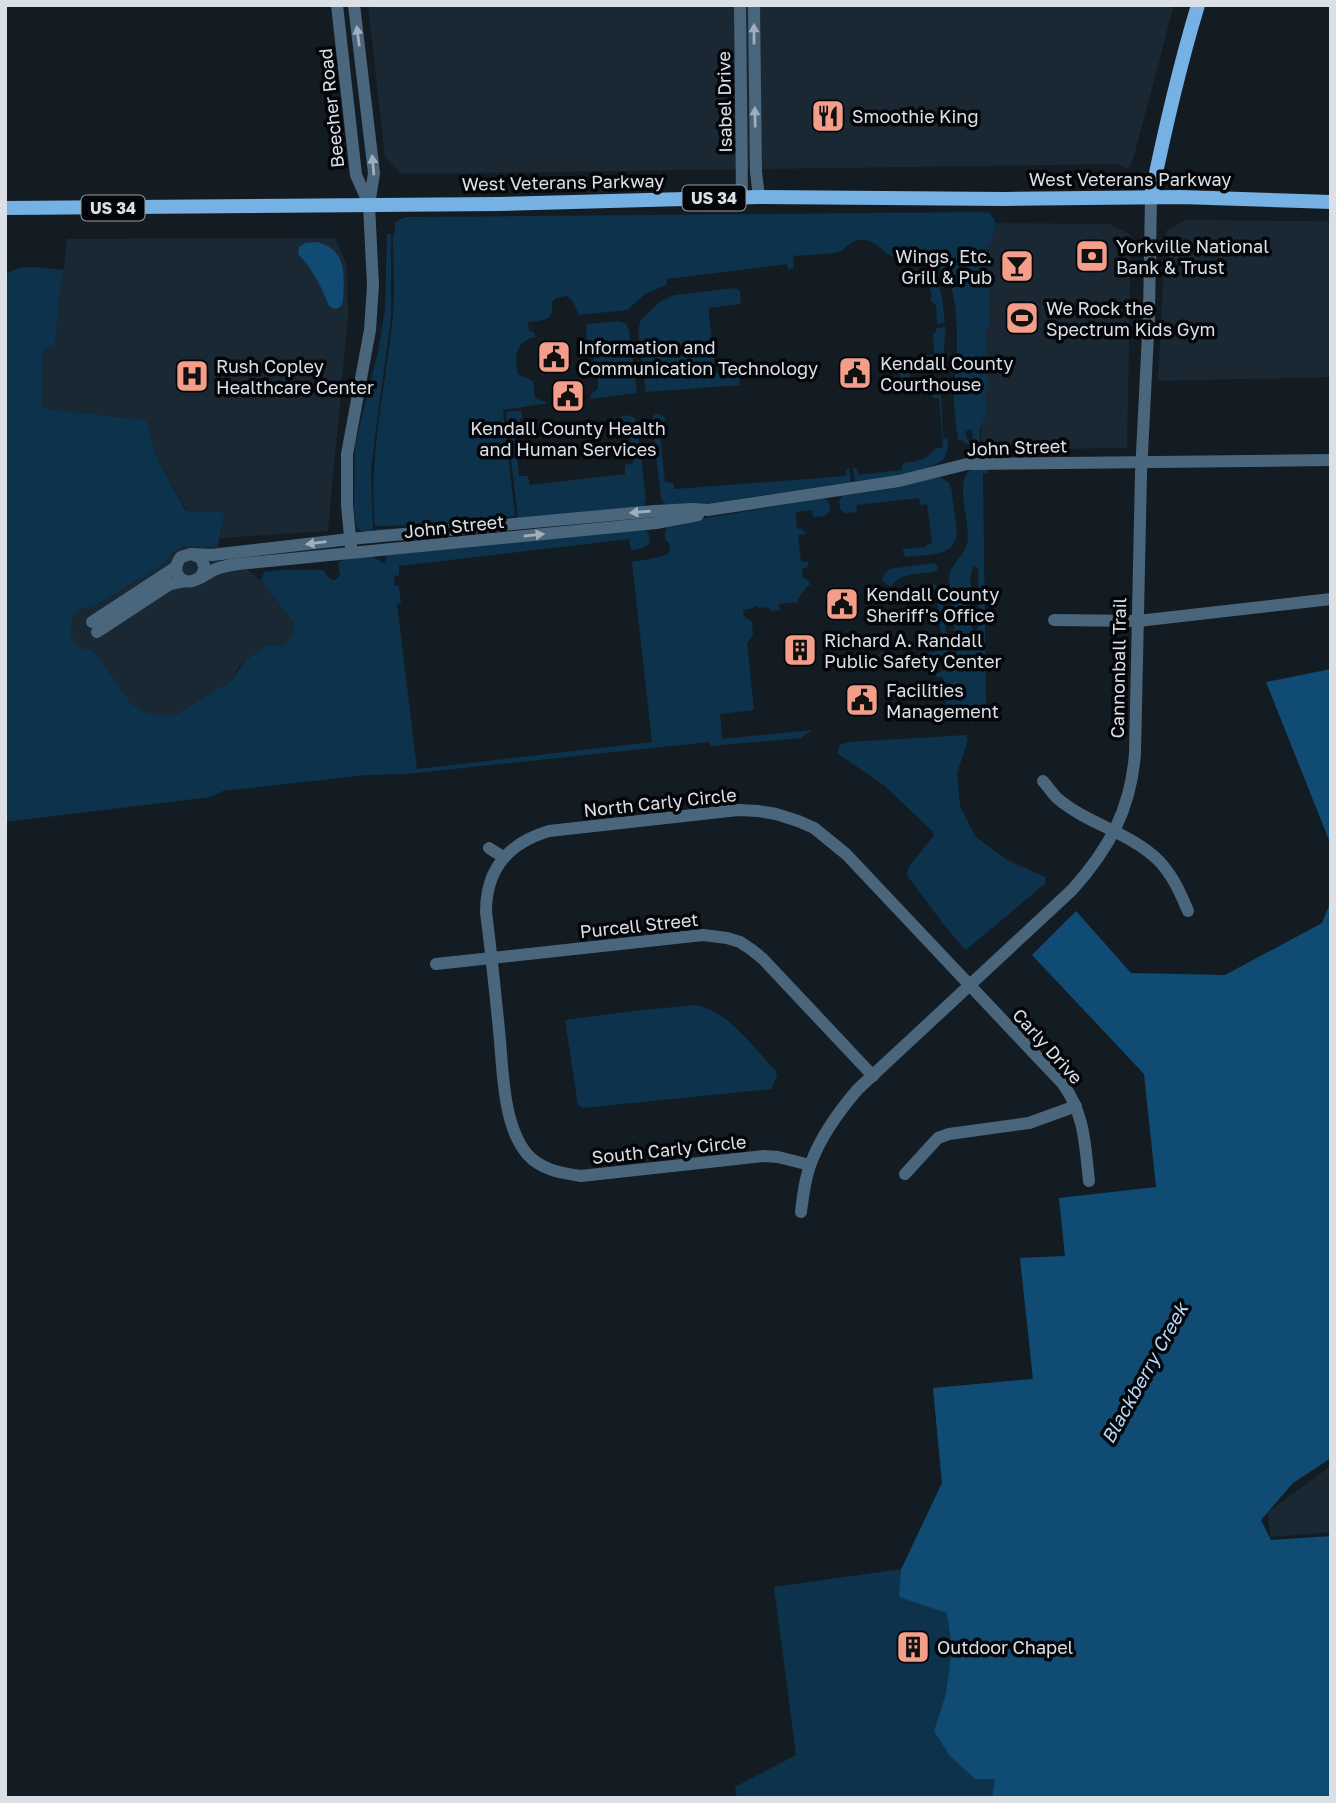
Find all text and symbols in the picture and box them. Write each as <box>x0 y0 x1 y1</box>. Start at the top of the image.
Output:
one-way arrow <box>748 23 760 45</box>
one-way arrow <box>352 25 363 47</box>
street label: Beecher Road <box>314 47 348 169</box>
street label: Isabel Drive <box>712 51 736 153</box>
restaurant icon: Smoothie King <box>809 97 847 135</box>
place label: Smoothie King <box>852 105 978 127</box>
one-way arrow <box>749 106 761 128</box>
one-way arrow <box>367 153 378 175</box>
street label: West Veterans Parkway <box>1029 168 1231 190</box>
street label: West Veterans Parkway <box>461 169 665 195</box>
road number: US 34 <box>682 186 746 210</box>
road number: US 34 <box>82 196 144 220</box>
place label: Yorkville National Bank & Trust <box>1116 235 1269 278</box>
bank icon: Yorkville National Bank & Trust <box>1073 237 1111 275</box>
place label: Wings, Etc. Grill & Pub <box>895 245 992 288</box>
bar icon: Wings, Etc. Grill & Pub <box>998 247 1036 285</box>
place label: We Rock the Spectrum Kids Gym <box>1046 297 1215 340</box>
sports icon: We Rock the Spectrum Kids Gym <box>1003 299 1041 337</box>
place label: Information and Communication Technology <box>578 336 818 379</box>
public building icon: Information and Communication Technology <box>535 338 573 376</box>
place label: Kendall County Courthouse <box>880 352 1013 395</box>
public building icon: Kendall County Courthouse <box>836 354 874 392</box>
place label: Rush Copley Healthcare Center <box>216 355 374 398</box>
hospital icon: Rush Copley Healthcare Center <box>173 357 211 395</box>
public building icon: Kendall County Health and Human Services <box>549 377 587 415</box>
place label: Kendall County Health and Human Services <box>470 417 666 460</box>
street label: John Street <box>966 434 1068 460</box>
one-way arrow <box>629 507 651 518</box>
street label: John Street <box>403 510 505 542</box>
one-way arrow <box>523 530 545 541</box>
one-way arrow <box>305 538 327 549</box>
place label: Kendall County Sheriff's Office <box>866 583 999 626</box>
public building icon: Kendall County Sheriff's Office <box>823 585 861 623</box>
street label: Cannonball Trail <box>1106 597 1130 739</box>
place label: Richard A. Randall Public Safety Center <box>824 629 1002 672</box>
building icon: Richard A. Randall Public Safety Center <box>781 631 819 669</box>
place label: Facilities Management <box>886 679 999 722</box>
public building icon: Facilities Management <box>843 681 881 719</box>
street label: North Carly Circle <box>582 783 738 821</box>
street label: Purcell Street <box>579 908 699 942</box>
street label: Carly Drive <box>1008 1004 1088 1088</box>
street label: South Carly Circle <box>591 1130 747 1168</box>
water label: Blackberry Creek <box>1096 1297 1193 1447</box>
building icon: Outdoor Chapel <box>894 1628 932 1666</box>
place label: Outdoor Chapel <box>937 1636 1074 1658</box>

